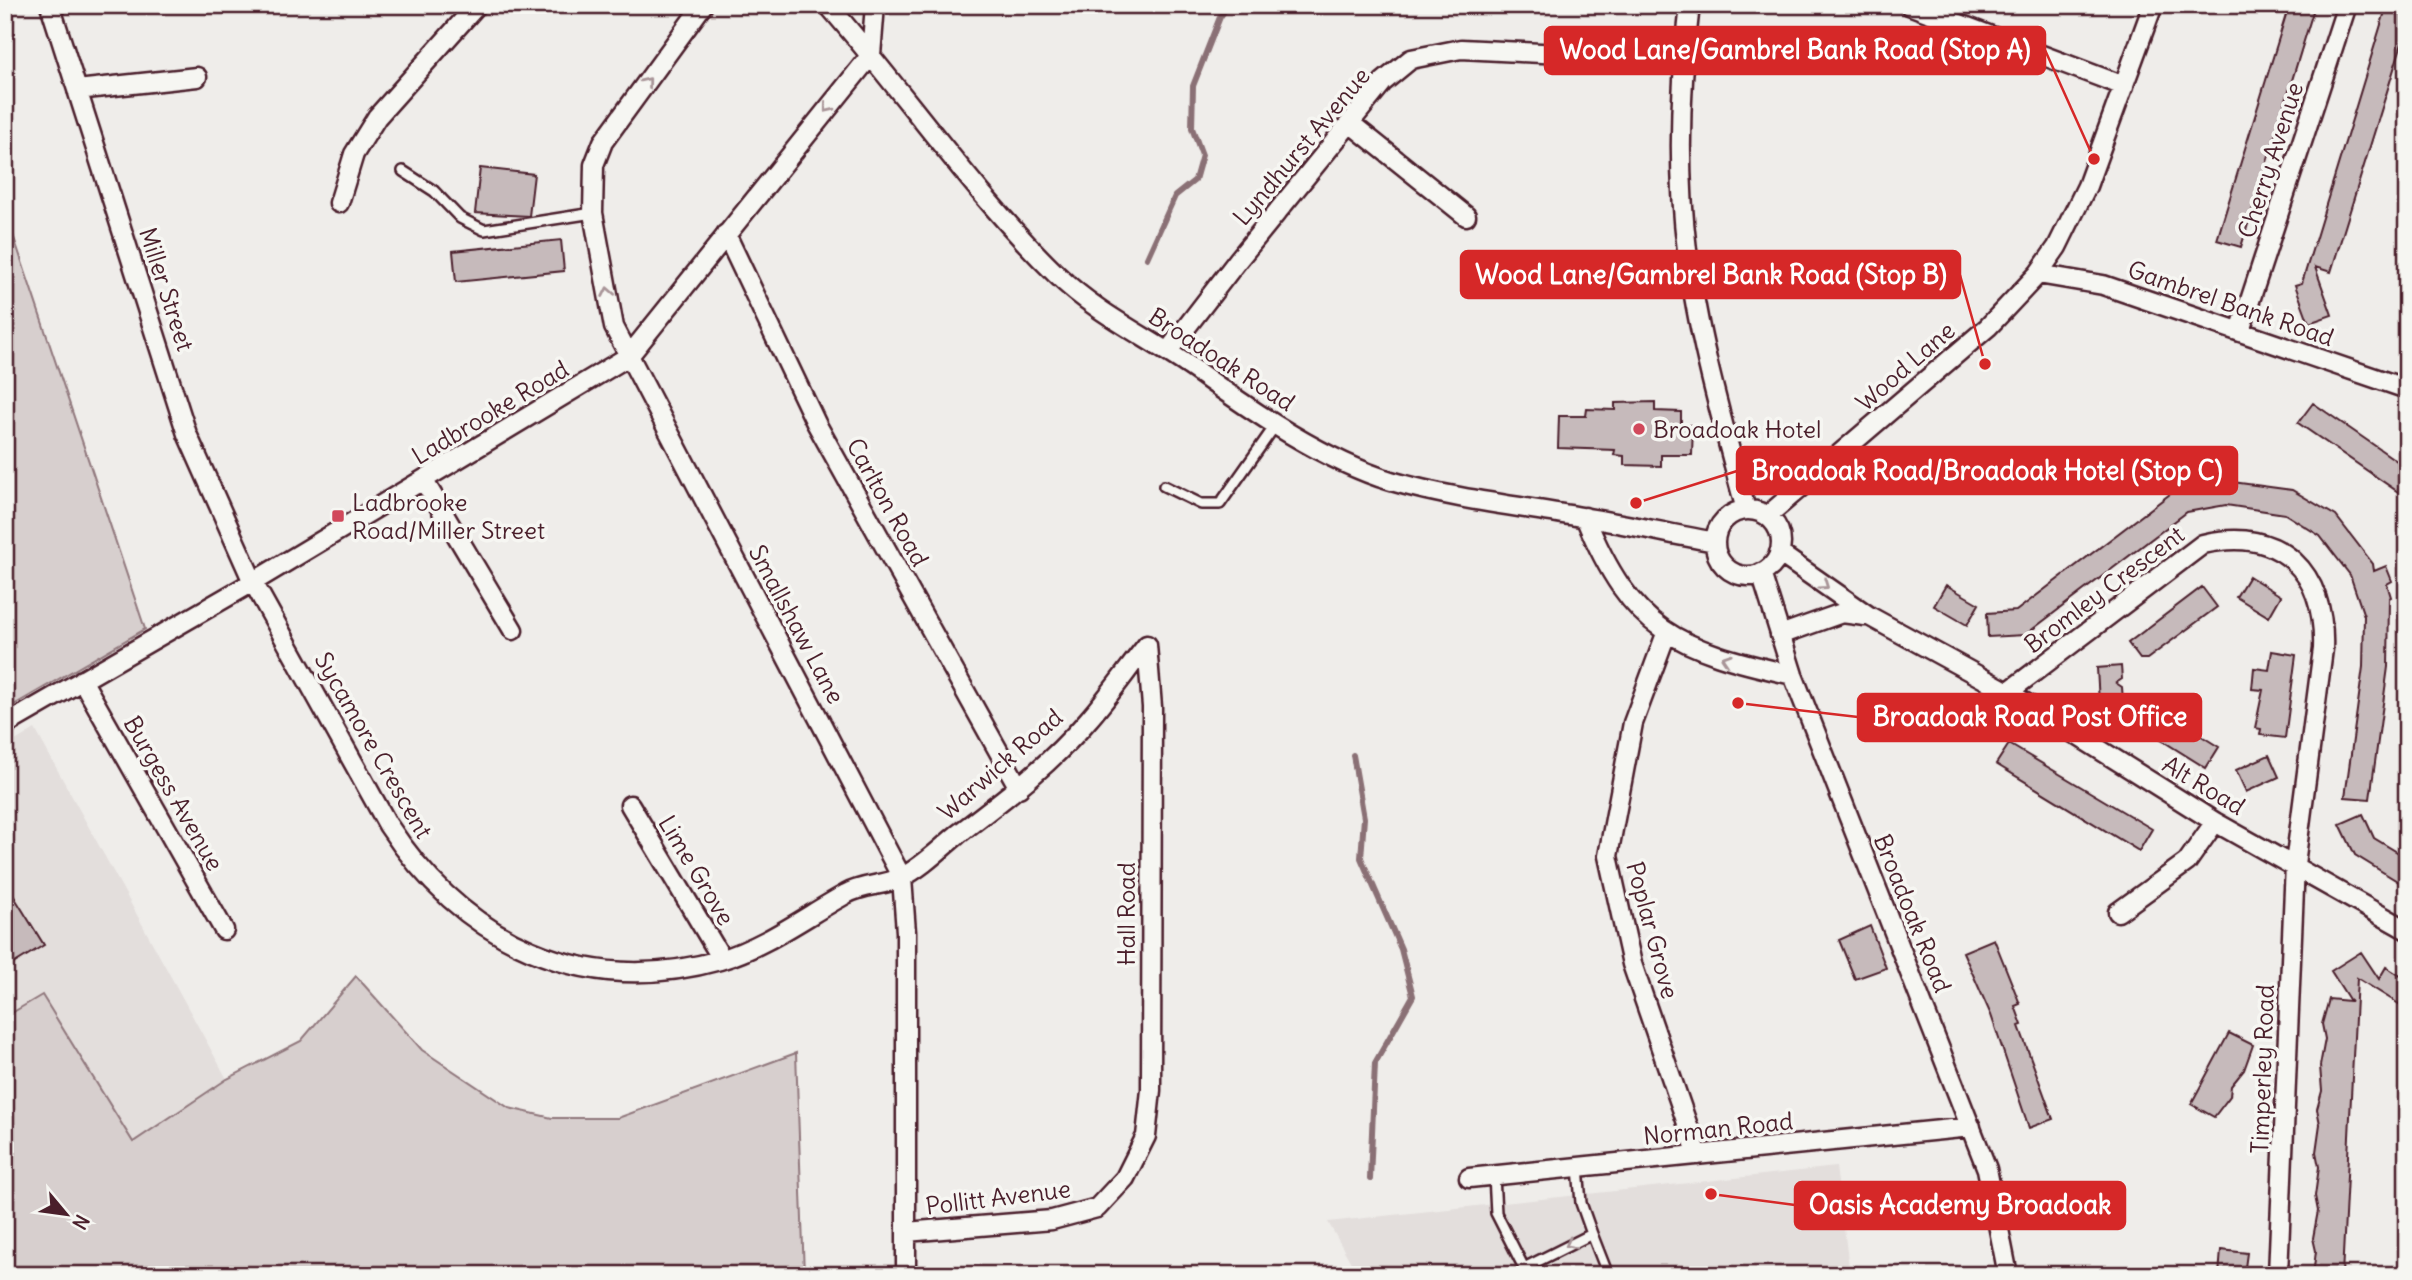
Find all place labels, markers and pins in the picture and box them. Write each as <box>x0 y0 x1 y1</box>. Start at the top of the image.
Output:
callout: Wood Lane/Gambrel Bank Road (Stop A) <box>1545 27 2045 74</box>
callout: Wood Lane/Gambrel Bank Road (Stop B) <box>1461 251 1960 298</box>
place label: Broadoak Hotel <box>1653 414 1821 444</box>
marker: Broadoak Hotel <box>1631 421 1647 437</box>
callout: Broadoak Road/Broadoak Hotel (Stop C) <box>1737 447 2237 494</box>
place label: Ladbrooke Road/Miller Street <box>352 487 545 545</box>
marker: Ladbrooke Road/Miller Street <box>330 508 346 524</box>
callout: Broadoak Road Post Office <box>1858 694 2201 741</box>
callout: Oasis Academy Broadoak <box>1795 1182 2125 1229</box>

